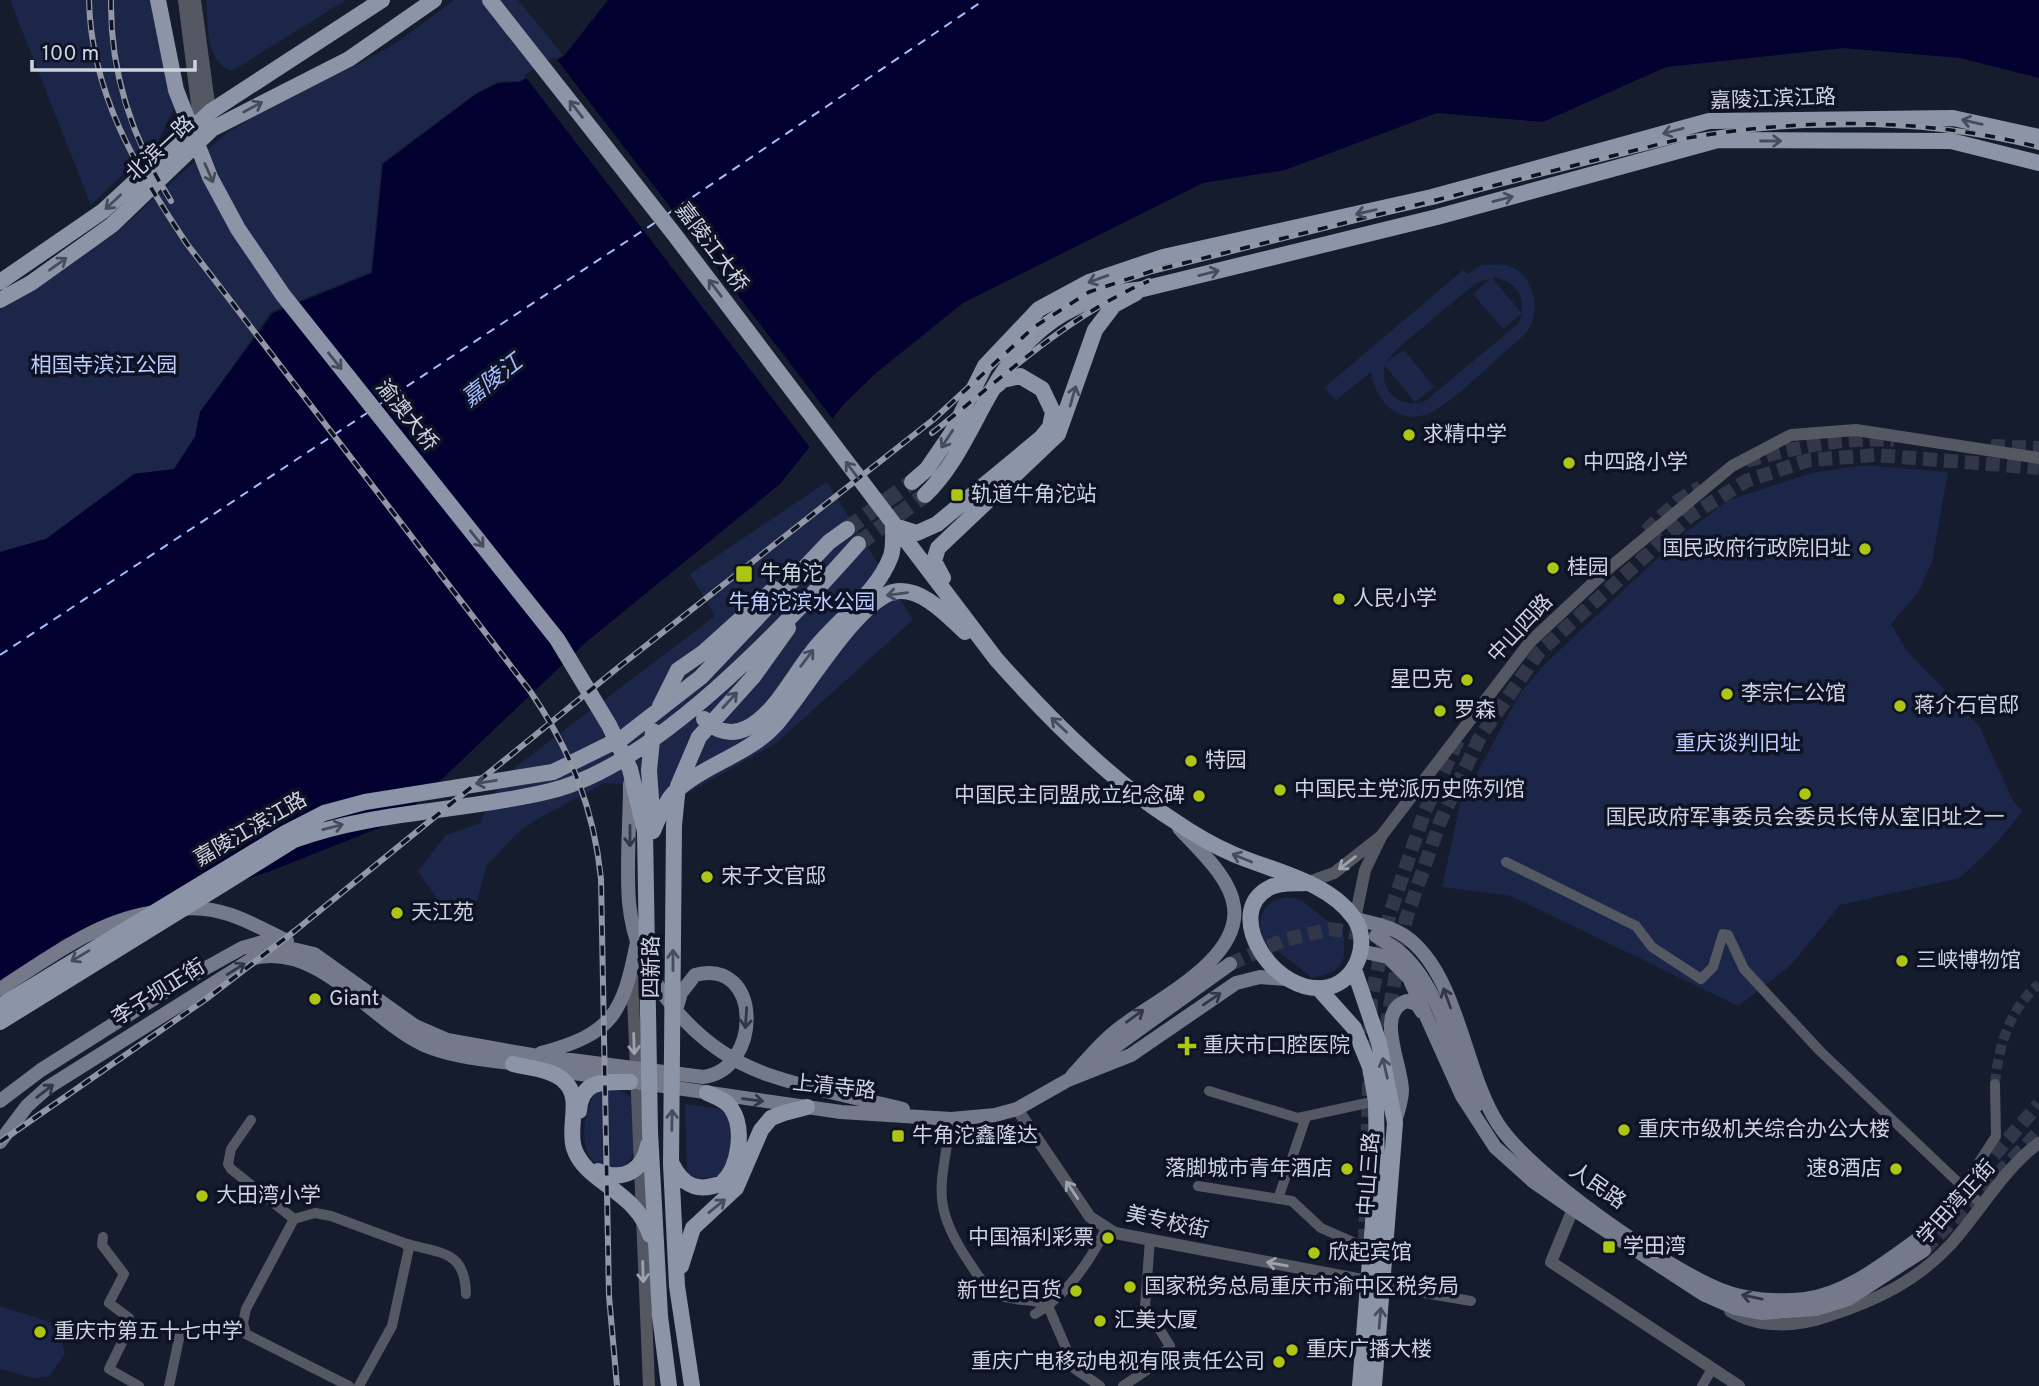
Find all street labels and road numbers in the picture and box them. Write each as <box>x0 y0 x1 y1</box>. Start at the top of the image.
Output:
street label: 嘉陵江滨江路 <box>1710 84 1836 116</box>
street label: 北滨一路 <box>121 110 201 188</box>
street label: 嘉陵江大桥 <box>669 198 753 298</box>
street label: 渝澳大桥 <box>369 375 443 457</box>
street label: 中山四路 <box>1482 589 1560 669</box>
street label: 嘉陵江滨江路 <box>190 787 312 873</box>
street label: 四新路 <box>639 936 666 999</box>
street label: 李子坝正街 <box>107 954 211 1032</box>
street label: 上清寺路 <box>791 1070 877 1106</box>
street label: 中山三路 <box>1354 1131 1386 1217</box>
street label: 学田湾正街 <box>1912 1155 2002 1251</box>
street label: 人民路 <box>1563 1158 1631 1216</box>
street label: 美专校街 <box>1123 1201 1211 1245</box>

